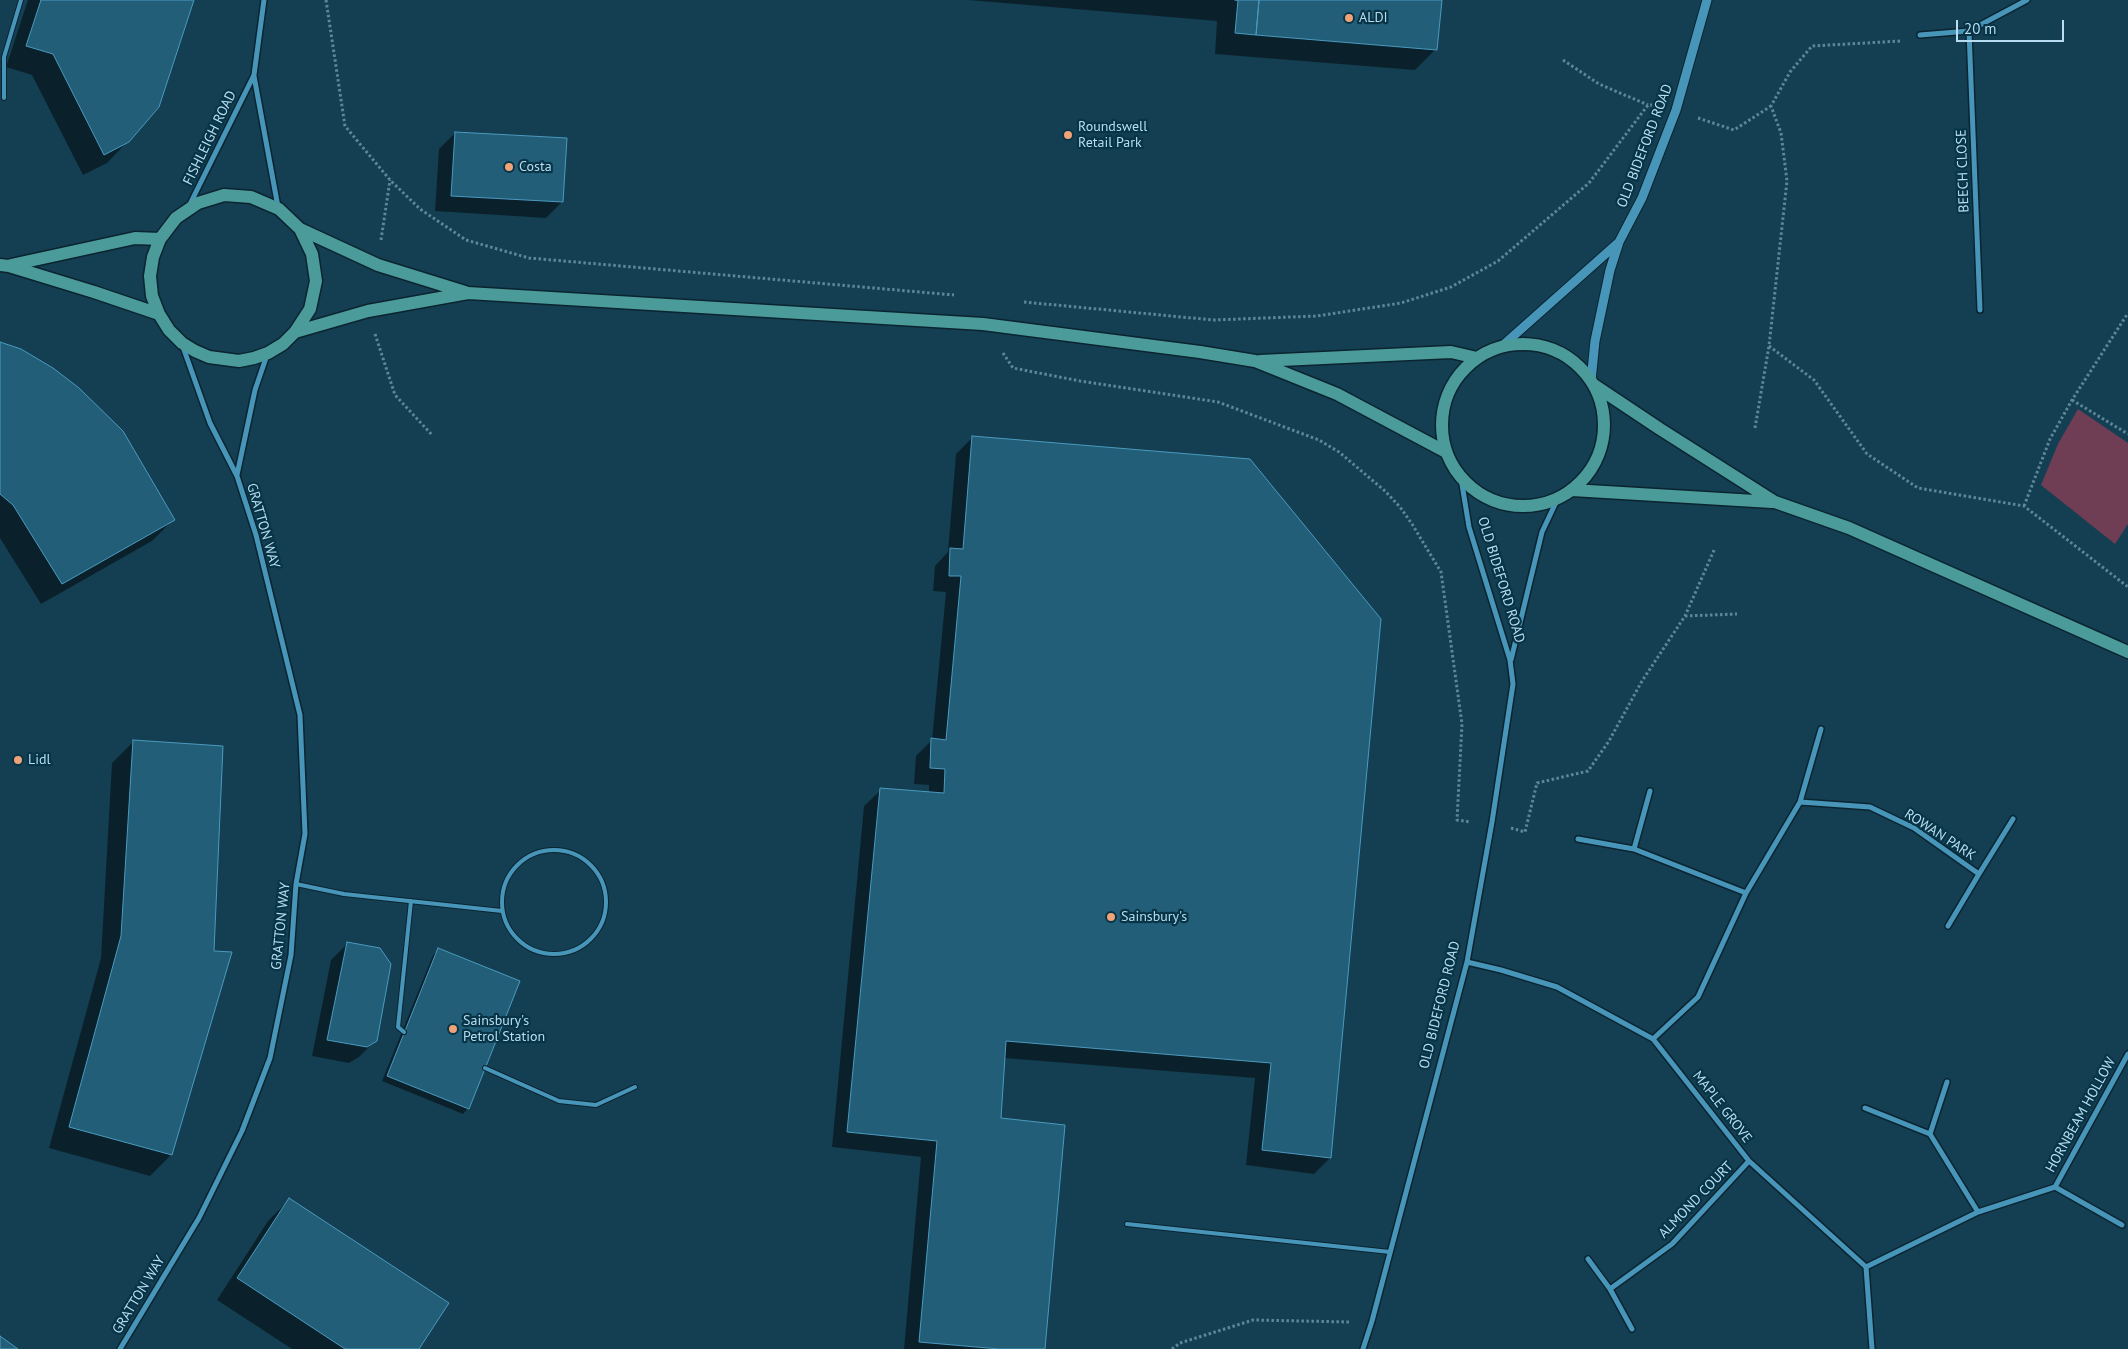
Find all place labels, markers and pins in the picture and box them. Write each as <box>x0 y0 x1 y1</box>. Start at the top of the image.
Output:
place label: ALDI <box>1359 10 1388 26</box>
marker: ALDI <box>1343 12 1355 24</box>
place label: Roundswell Retail Park <box>1078 119 1147 152</box>
marker: Roundswell Retail Park <box>1062 129 1074 141</box>
place label: Costa <box>519 159 552 175</box>
marker: Costa <box>503 161 515 173</box>
place label: Lidl <box>28 752 51 768</box>
marker: Lidl <box>12 754 24 766</box>
place label: Sainsbury's <box>1121 909 1187 925</box>
marker: Sainsbury's <box>1105 911 1117 923</box>
place label: Sainsbury's Petrol Station <box>463 1013 545 1046</box>
marker: Sainsbury's Petrol Station <box>447 1023 459 1035</box>

